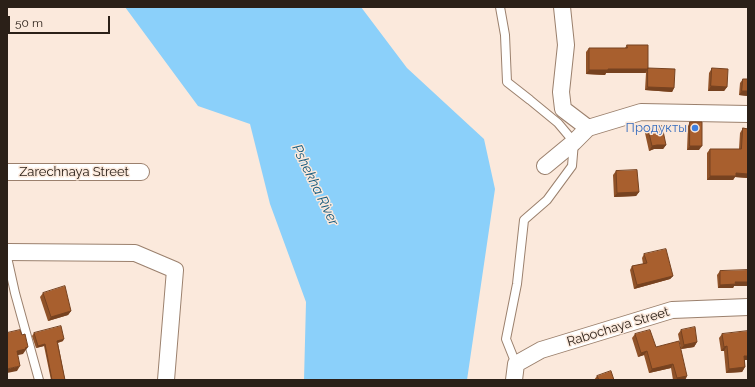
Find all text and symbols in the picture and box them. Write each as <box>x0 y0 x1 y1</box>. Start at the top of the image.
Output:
scale bar <box>10 8 112 34</box>
text: 50 m <box>15 16 43 30</box>
place label: Продукты <box>626 120 687 136</box>
marker: Продукты <box>690 123 700 133</box>
water label: Pshekha River <box>288 142 342 228</box>
street label: Zarechnaya Street <box>19 164 129 180</box>
street label: Rabochaya Street <box>565 304 671 350</box>

